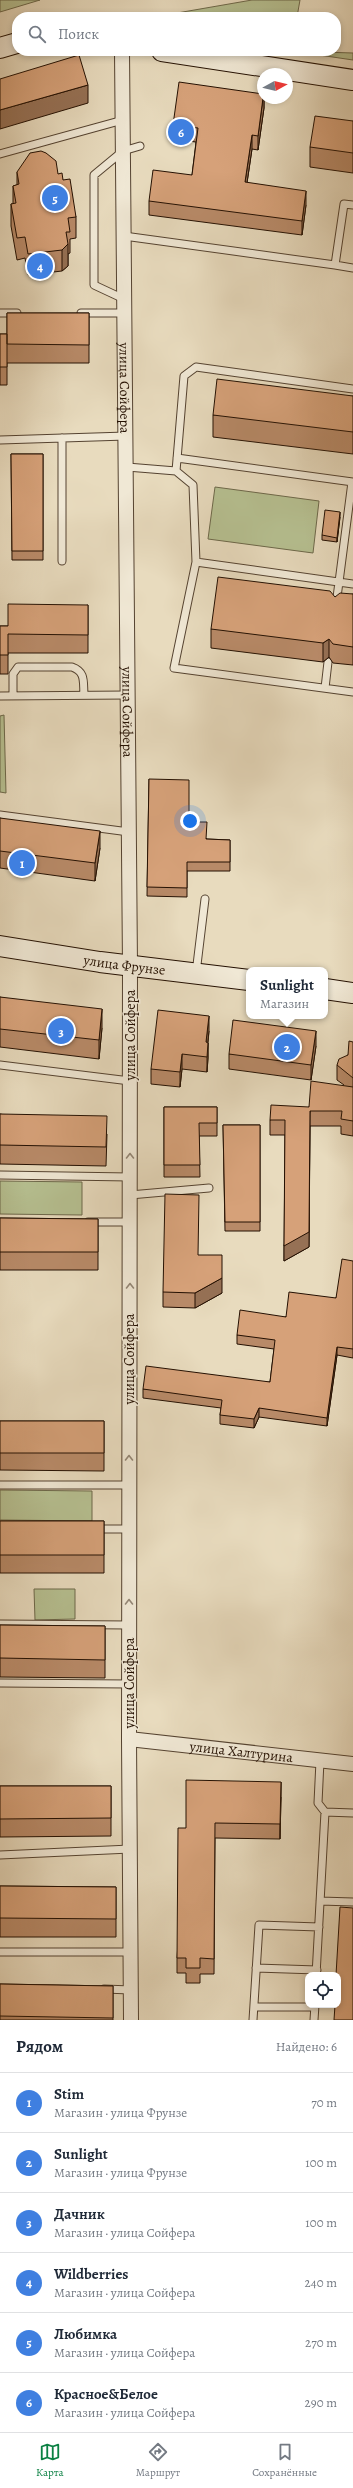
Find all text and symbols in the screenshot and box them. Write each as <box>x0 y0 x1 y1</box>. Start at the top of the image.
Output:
search box <box>12 12 341 56</box>
icon: search <box>26 23 48 45</box>
text: Поиск <box>58 24 99 44</box>
north arrow <box>257 68 293 104</box>
pin: 6 <box>168 117 194 147</box>
pin: 5 <box>42 183 68 213</box>
pin: 4 <box>27 251 53 281</box>
street label: улица Сойфера <box>115 341 134 434</box>
street label: улица Сойфера <box>117 665 137 758</box>
your location <box>180 811 200 831</box>
pin: 1 <box>9 848 35 878</box>
street label: улица Фрунзе <box>81 950 167 980</box>
popup <box>246 967 328 1019</box>
text: Sunlight <box>260 975 314 995</box>
street label: улица Сойфера <box>121 989 140 1082</box>
text: Магазин <box>260 995 309 1012</box>
pin: 3 <box>48 1016 74 1046</box>
pin: 2 <box>274 1032 300 1062</box>
one-way arrow <box>126 1153 134 1159</box>
one-way arrow <box>126 1283 134 1289</box>
street label: улица Сойфера <box>120 1313 139 1406</box>
one-way arrow <box>125 1455 133 1461</box>
one-way arrow <box>125 1599 133 1605</box>
street label: улица Сойфера <box>120 1637 139 1730</box>
street label: улица Халтурина <box>188 1737 294 1767</box>
map controls <box>305 1972 341 2008</box>
button: locate <box>305 1972 341 2008</box>
text: Рядом <box>16 2035 63 2058</box>
text: Найдено: 6 <box>276 2038 337 2055</box>
text: Stim <box>54 2084 84 2104</box>
text: 1 <box>27 2094 31 2111</box>
text: 70 m <box>311 2094 337 2111</box>
text: Магазин · улица Фрунзе <box>54 2104 187 2121</box>
text: Sunlight <box>54 2144 108 2164</box>
text: 2 <box>26 2154 32 2171</box>
text: 100 m <box>305 2154 337 2171</box>
text: Магазин · улица Фрунзе <box>54 2164 187 2181</box>
text: Дачник <box>54 2204 105 2224</box>
text: 3 <box>26 2214 32 2231</box>
text: 100 m <box>305 2214 337 2231</box>
text: Магазин · улица Сойфера <box>54 2224 195 2241</box>
text: Wildberries <box>54 2264 128 2284</box>
text: 4 <box>26 2274 32 2291</box>
text: 240 m <box>305 2274 337 2291</box>
text: Магазин · улица Сойфера <box>54 2284 195 2301</box>
text: Любимка <box>54 2324 117 2344</box>
text: 5 <box>26 2334 32 2351</box>
text: 270 m <box>305 2334 337 2351</box>
text: Магазин · улица Сойфера <box>54 2344 195 2361</box>
text: Красное&Белое <box>54 2384 158 2404</box>
text: 6 <box>26 2394 32 2411</box>
text: 290 m <box>305 2394 337 2411</box>
text: Магазин · улица Сойфера <box>54 2404 195 2421</box>
tab: Карта <box>36 2441 64 2480</box>
tab: Маршрут <box>136 2441 180 2480</box>
tab: Сохранённые <box>252 2441 317 2480</box>

